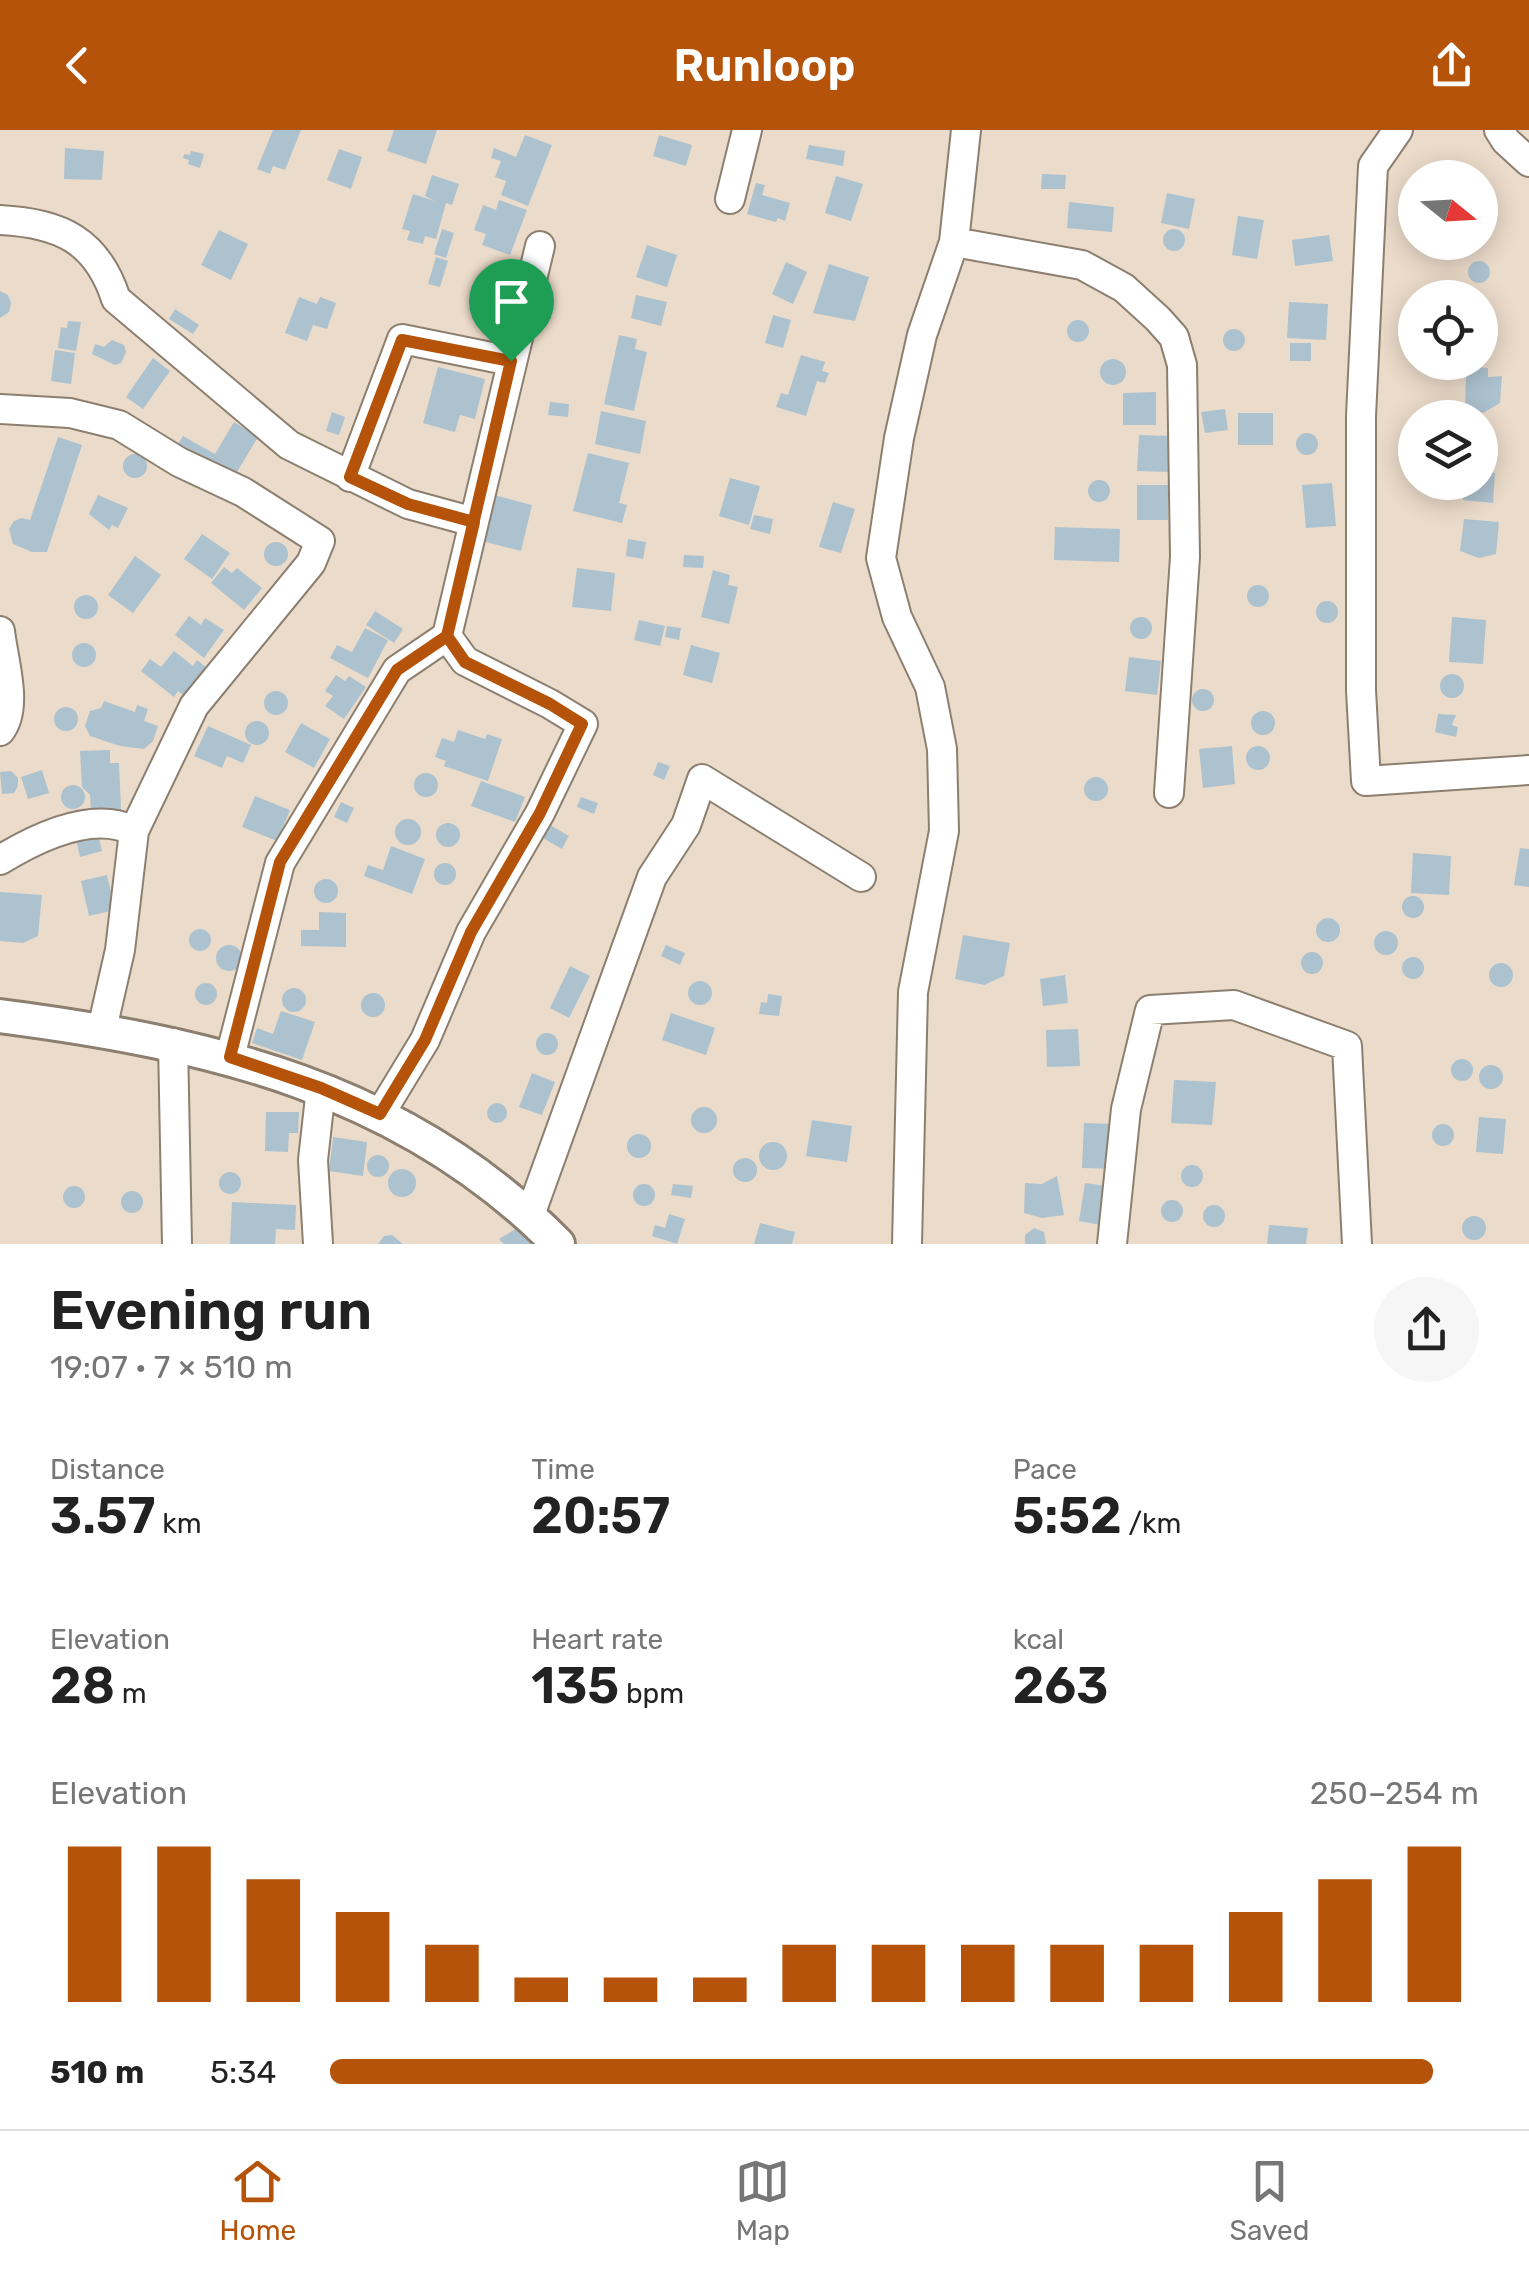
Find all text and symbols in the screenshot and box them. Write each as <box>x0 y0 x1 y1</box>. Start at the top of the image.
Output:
icon: back <box>50 38 105 93</box>
icon: share <box>1424 38 1479 93</box>
text: Runloop <box>673 39 856 92</box>
north arrow <box>1398 160 1498 260</box>
map controls <box>1398 160 1498 500</box>
pin <box>469 259 554 362</box>
icon: arrive <box>484 274 539 329</box>
button: locate <box>1398 280 1498 380</box>
button: layers <box>1398 400 1498 500</box>
button: share <box>1374 1277 1479 1382</box>
text: Evening run <box>50 1278 372 1343</box>
text: 19:07 · 7 × 510 m <box>50 1348 293 1386</box>
text: Distance <box>50 1453 165 1486</box>
text: Time <box>531 1453 595 1486</box>
text: Pace <box>1013 1453 1077 1486</box>
text: 3.57 <box>50 1486 156 1546</box>
text: 20:57 <box>531 1486 670 1546</box>
text: 5:52 <box>1013 1486 1122 1546</box>
text: km <box>156 1507 202 1540</box>
text: /km <box>1122 1507 1181 1540</box>
text: Elevation <box>50 1623 170 1656</box>
text: Heart rate <box>531 1623 663 1656</box>
text: kcal <box>1013 1623 1064 1656</box>
text: 28 <box>50 1656 115 1716</box>
text: 135 <box>531 1656 619 1716</box>
text: 263 <box>1013 1656 1108 1716</box>
text: m <box>115 1677 147 1710</box>
text: bpm <box>619 1677 684 1710</box>
text: Elevation <box>50 1774 187 1812</box>
text: 250–254 m <box>1310 1774 1479 1812</box>
text: 510 m <box>50 2053 144 2091</box>
text: 5:34 <box>210 2053 276 2091</box>
tab: Home <box>220 2154 296 2247</box>
tab: Map <box>735 2154 790 2247</box>
tab: Saved <box>1229 2154 1309 2247</box>

